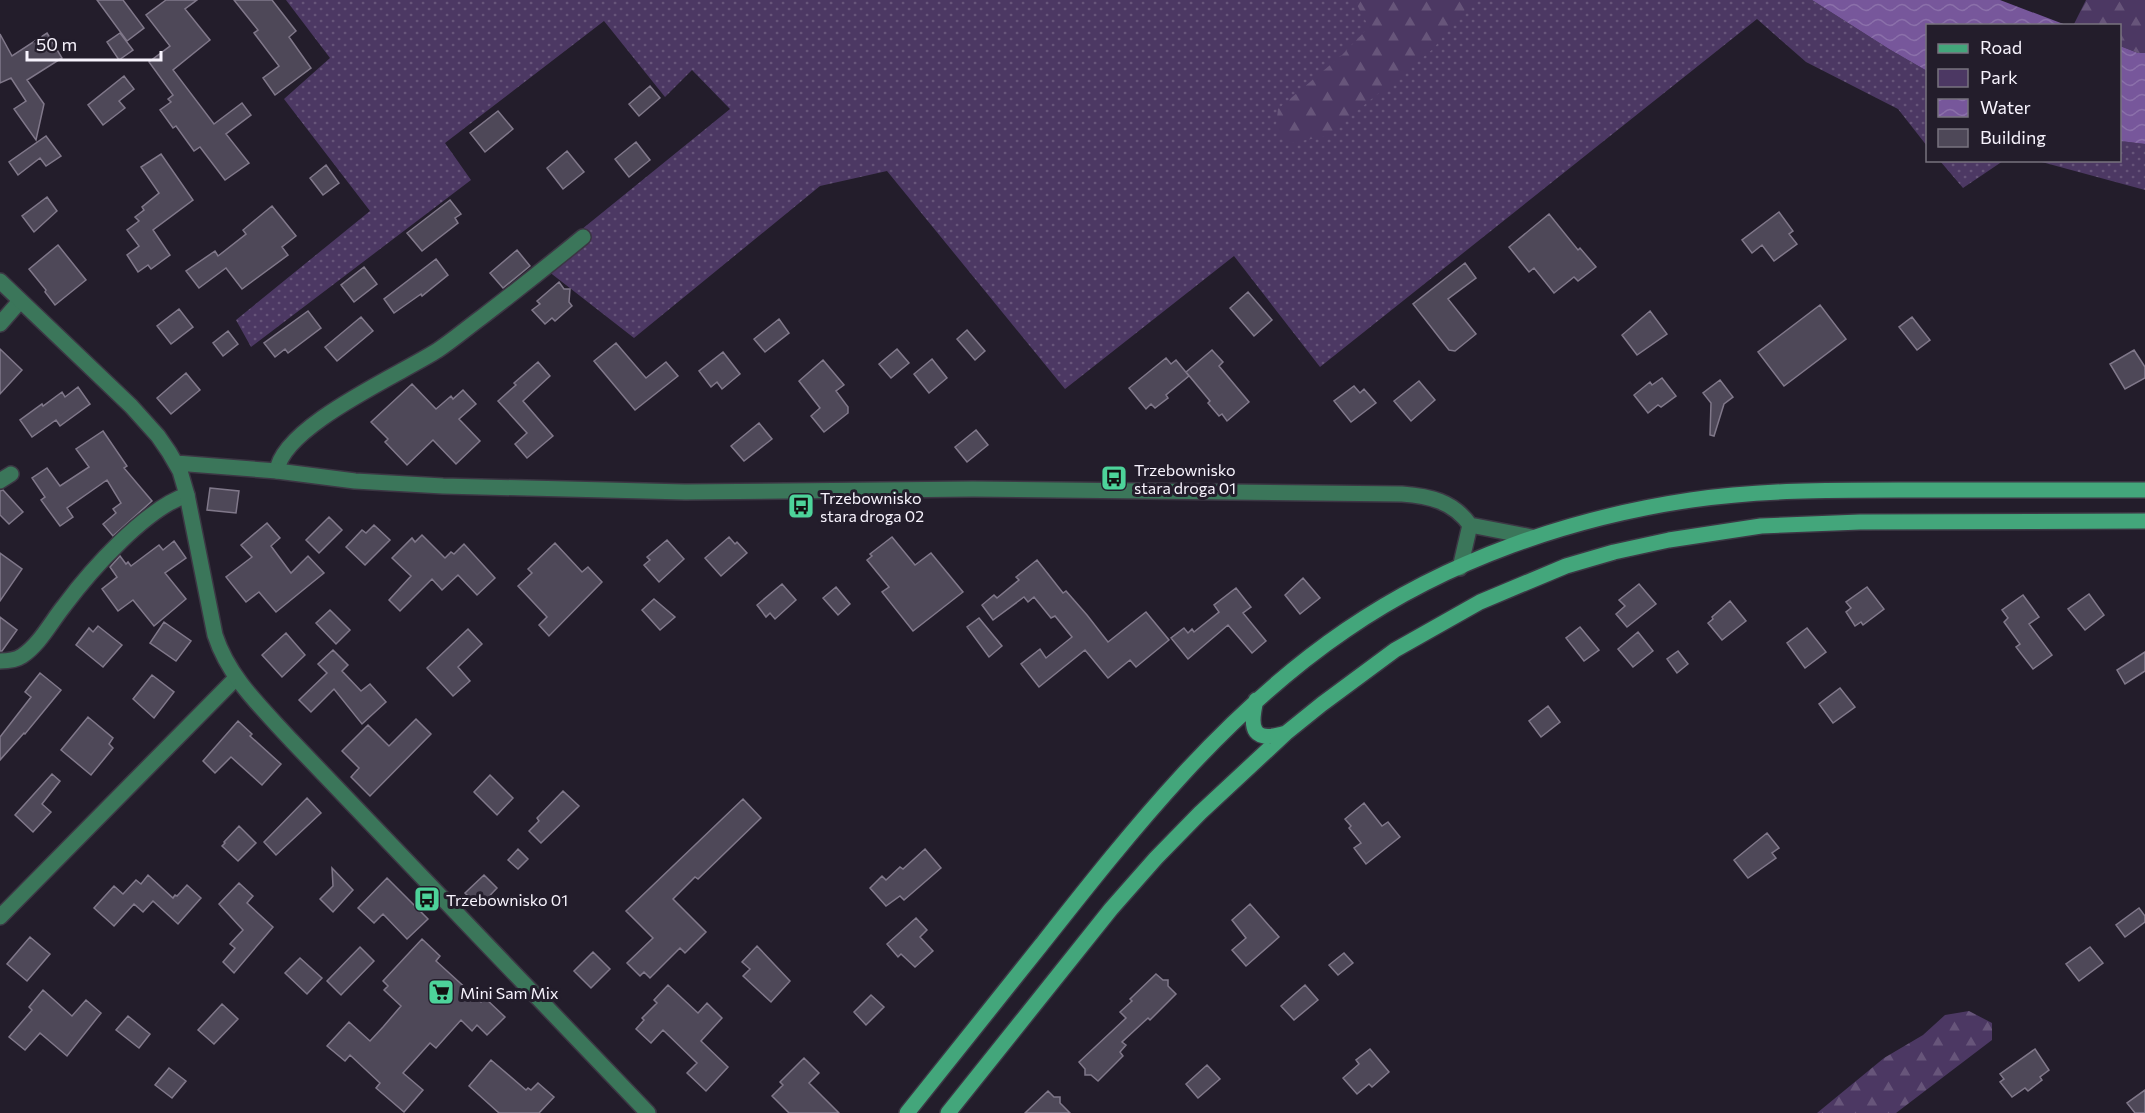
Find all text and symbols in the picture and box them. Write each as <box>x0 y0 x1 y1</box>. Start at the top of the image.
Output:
scale bar <box>27 24 160 62</box>
legend <box>1926 24 2121 162</box>
text: 50 m <box>36 33 77 55</box>
text: Road <box>1980 36 2022 58</box>
text: Park <box>1980 66 2018 88</box>
text: Water <box>1980 96 2031 118</box>
text: Building <box>1980 126 2046 148</box>
place label: Trzebownisko stara droga 01 <box>1134 460 1236 497</box>
bus stop icon: Trzebownisko stara droga 01 <box>1099 463 1129 493</box>
place label: Trzebownisko stara droga 02 <box>820 488 924 525</box>
bus stop icon: Trzebownisko stara droga 02 <box>786 491 816 521</box>
bus stop icon: Trzebownisko 01 <box>412 884 442 914</box>
place label: Trzebownisko 01 <box>446 890 568 909</box>
supermarket icon: Mini Sam Mix <box>426 977 456 1007</box>
place label: Mini Sam Mix <box>460 983 559 1002</box>

